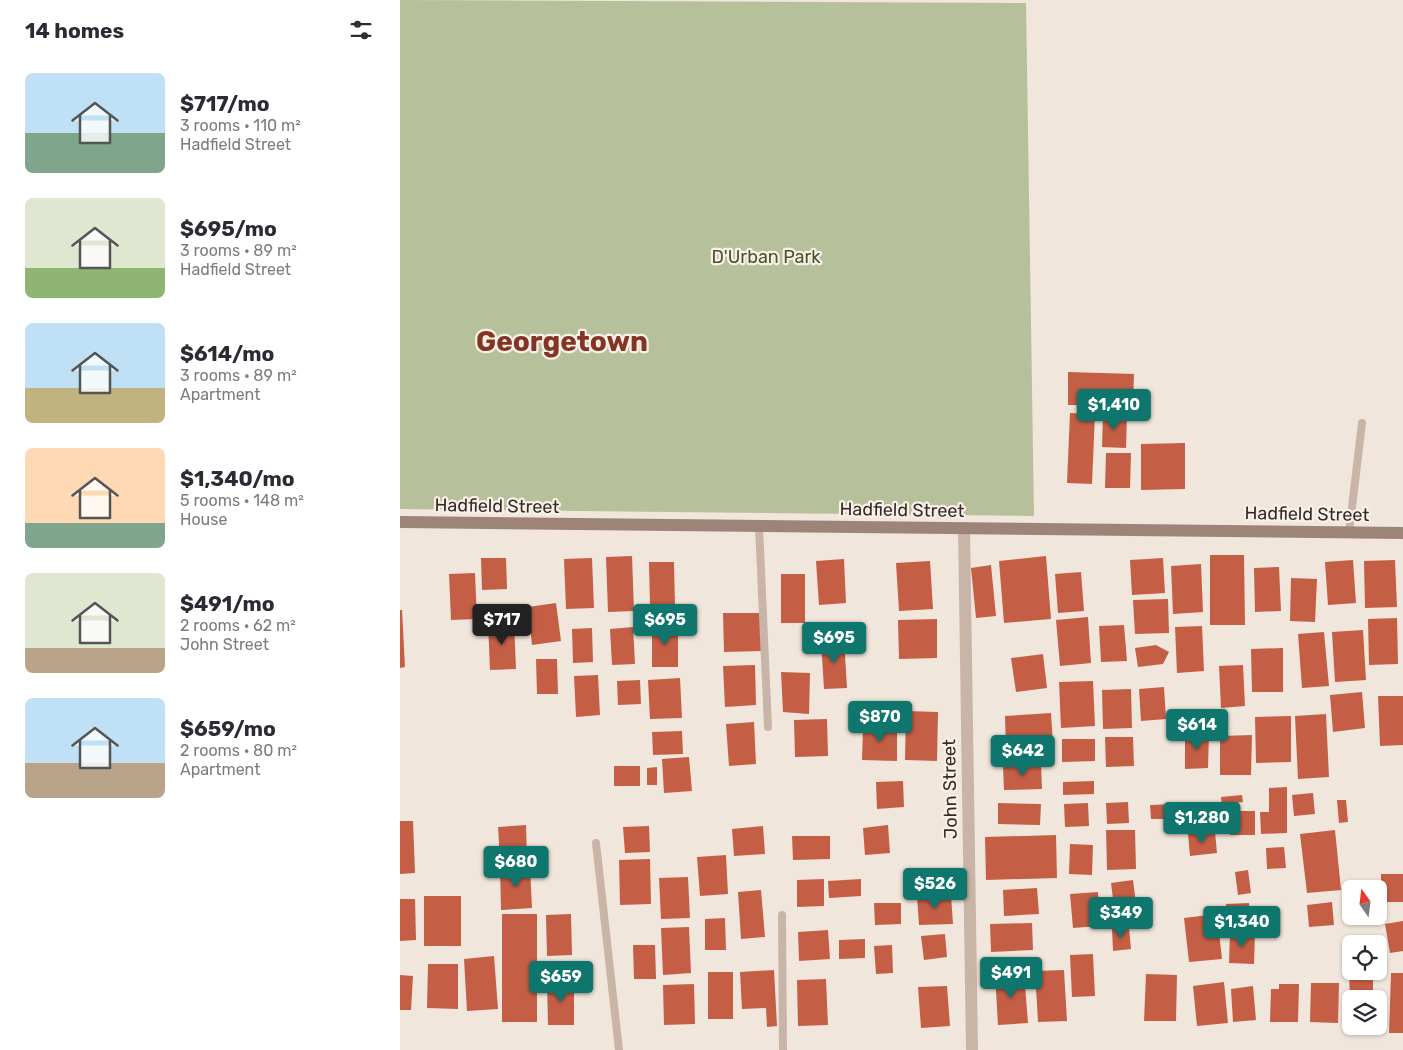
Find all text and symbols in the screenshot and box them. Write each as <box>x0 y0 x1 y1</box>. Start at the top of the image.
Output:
icon: filters <box>347 16 375 44</box>
text: 14 homes <box>25 18 124 43</box>
text: $717/mo <box>180 91 270 116</box>
icon: home <box>65 93 125 153</box>
text: 3 rooms · 110 m² <box>180 116 301 135</box>
text: Hadfield Street <box>180 135 291 154</box>
text: $695/mo <box>180 216 277 241</box>
icon: home <box>65 218 125 278</box>
text: 3 rooms · 89 m² <box>180 241 297 260</box>
park label: D'Urban Park <box>711 246 821 268</box>
text: Hadfield Street <box>180 260 291 279</box>
district label: Georgetown <box>476 325 648 358</box>
text: $614/mo <box>180 341 274 366</box>
icon: home <box>65 343 125 403</box>
text: 3 rooms · 89 m² <box>180 366 297 385</box>
text: Apartment <box>180 385 260 404</box>
pin: $1,410 <box>1073 388 1155 431</box>
text: $1,410 <box>1088 395 1140 414</box>
text: $1,340/mo <box>180 466 295 491</box>
icon: home <box>65 468 125 528</box>
text: 5 rooms · 148 m² <box>180 491 304 510</box>
street label: Hadfield Street <box>434 494 560 518</box>
street label: Hadfield Street <box>839 498 965 522</box>
street label: Hadfield Street <box>1244 502 1370 526</box>
text: House <box>180 510 227 529</box>
text: $491/mo <box>180 591 275 616</box>
icon: home <box>65 593 125 653</box>
pin: $717 <box>472 604 532 646</box>
pin: $695 <box>635 604 695 646</box>
text: $717 <box>484 610 520 629</box>
text: $695 <box>644 610 686 629</box>
text: 2 rooms · 62 m² <box>180 616 296 635</box>
pin: $695 <box>804 622 864 664</box>
text: $695 <box>813 628 855 647</box>
text: John Street <box>180 635 269 654</box>
pin: $870 <box>850 700 910 743</box>
text: $870 <box>859 707 901 726</box>
pin: $614 <box>1167 708 1227 751</box>
text: $614 <box>1177 715 1217 734</box>
text: $659/mo <box>180 716 276 741</box>
icon: home <box>65 718 125 778</box>
pin: $642 <box>993 734 1053 777</box>
street label: John Street <box>938 739 962 839</box>
text: 2 rooms · 80 m² <box>180 741 297 760</box>
text: $642 <box>1002 741 1044 760</box>
text: Apartment <box>180 760 260 779</box>
pin: $1,280 <box>1161 802 1243 844</box>
text: $1,280 <box>1174 808 1230 827</box>
pin: $680 <box>486 846 546 888</box>
text: $680 <box>495 852 537 871</box>
pin: $526 <box>905 868 965 910</box>
text: $526 <box>914 874 956 893</box>
north arrow <box>1342 880 1388 925</box>
map controls <box>1342 880 1387 1035</box>
pin: $349 <box>1091 896 1151 939</box>
text: $349 <box>1100 903 1142 922</box>
pin: $1,340 <box>1201 906 1283 948</box>
text: $1,340 <box>1214 912 1270 931</box>
button: locate <box>1342 935 1387 980</box>
pin: $491 <box>981 956 1041 999</box>
pin: $659 <box>531 960 591 1003</box>
text: $491 <box>991 963 1031 982</box>
text: $659 <box>540 967 582 986</box>
button: layers <box>1342 990 1387 1035</box>

